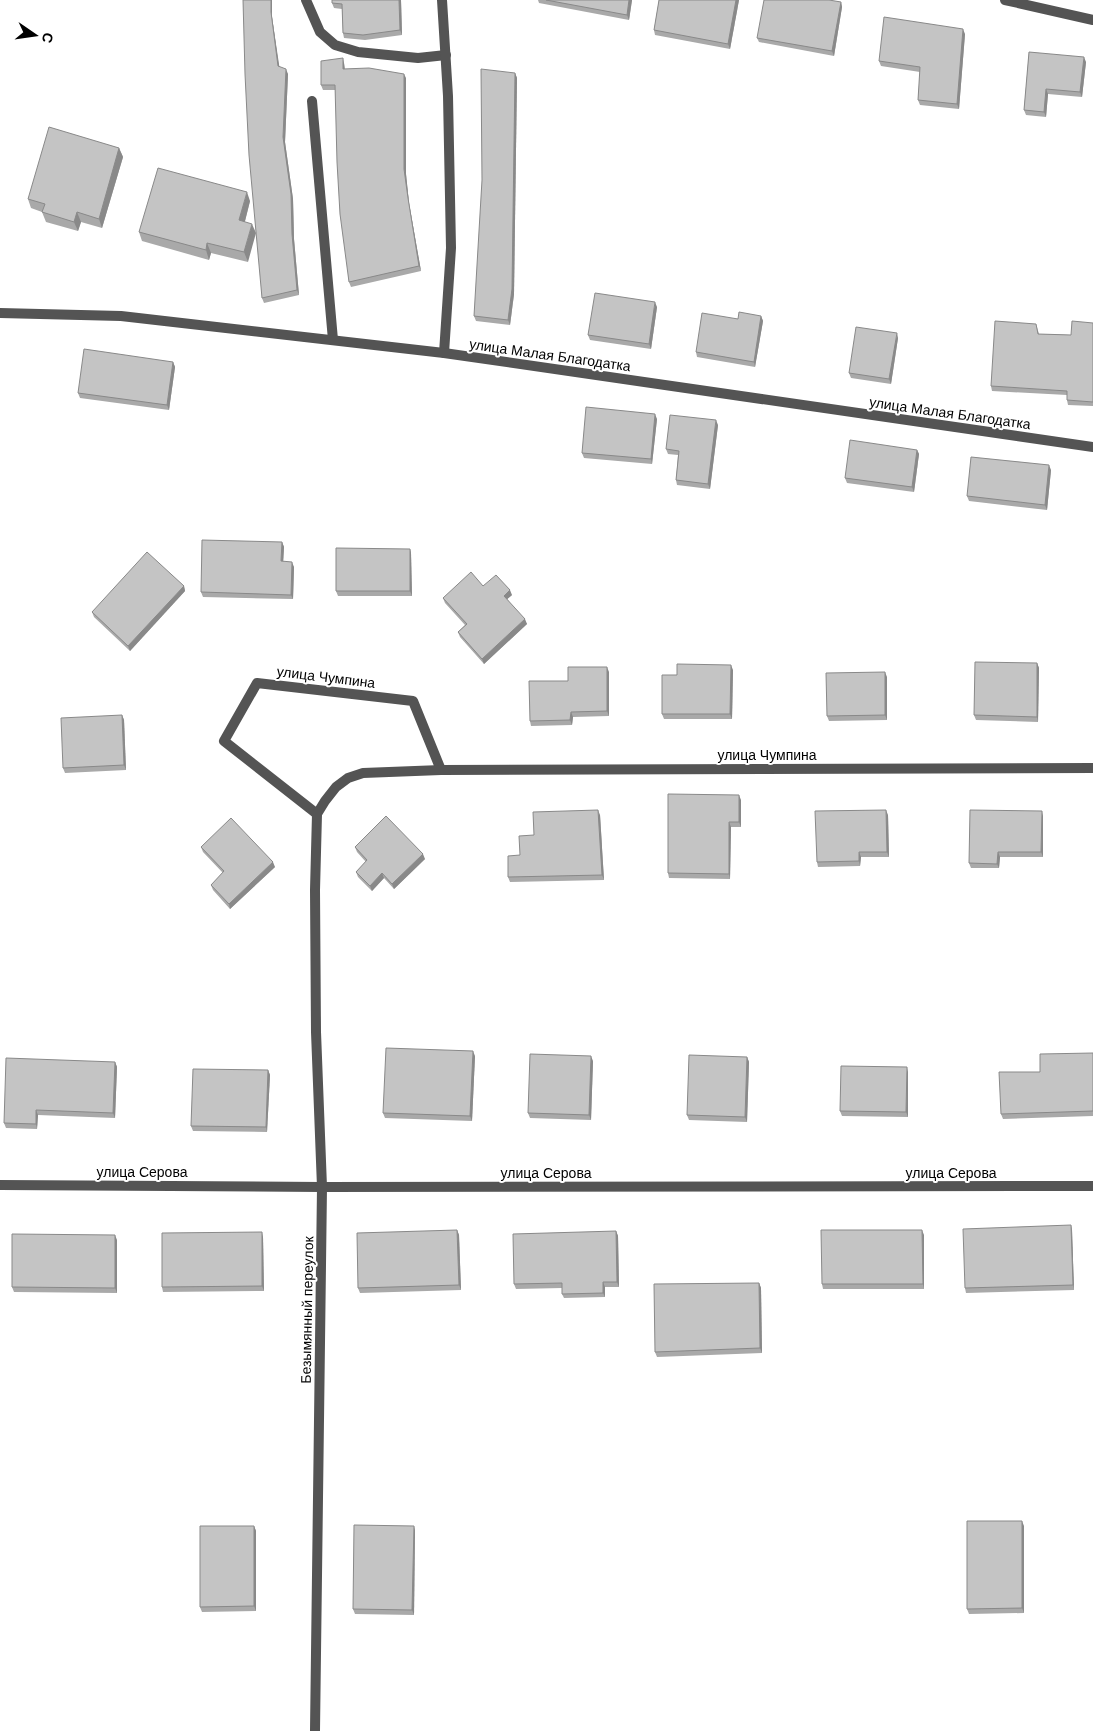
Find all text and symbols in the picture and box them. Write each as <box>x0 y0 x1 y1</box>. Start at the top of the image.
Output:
north arrow <box>10 10 60 60</box>
text: С <box>39 31 57 45</box>
street label: улица Малая Благодатка <box>468 336 632 374</box>
street label: улица Малая Благодатка <box>868 394 1032 432</box>
street label: улица Чумпина <box>276 663 376 691</box>
street label: улица Чумпина <box>717 747 817 763</box>
street label: улица Серова <box>97 1164 188 1180</box>
street label: улица Серова <box>501 1165 592 1181</box>
street label: улица Серова <box>906 1165 997 1181</box>
street label: Безымянный переулок <box>298 1235 316 1384</box>

